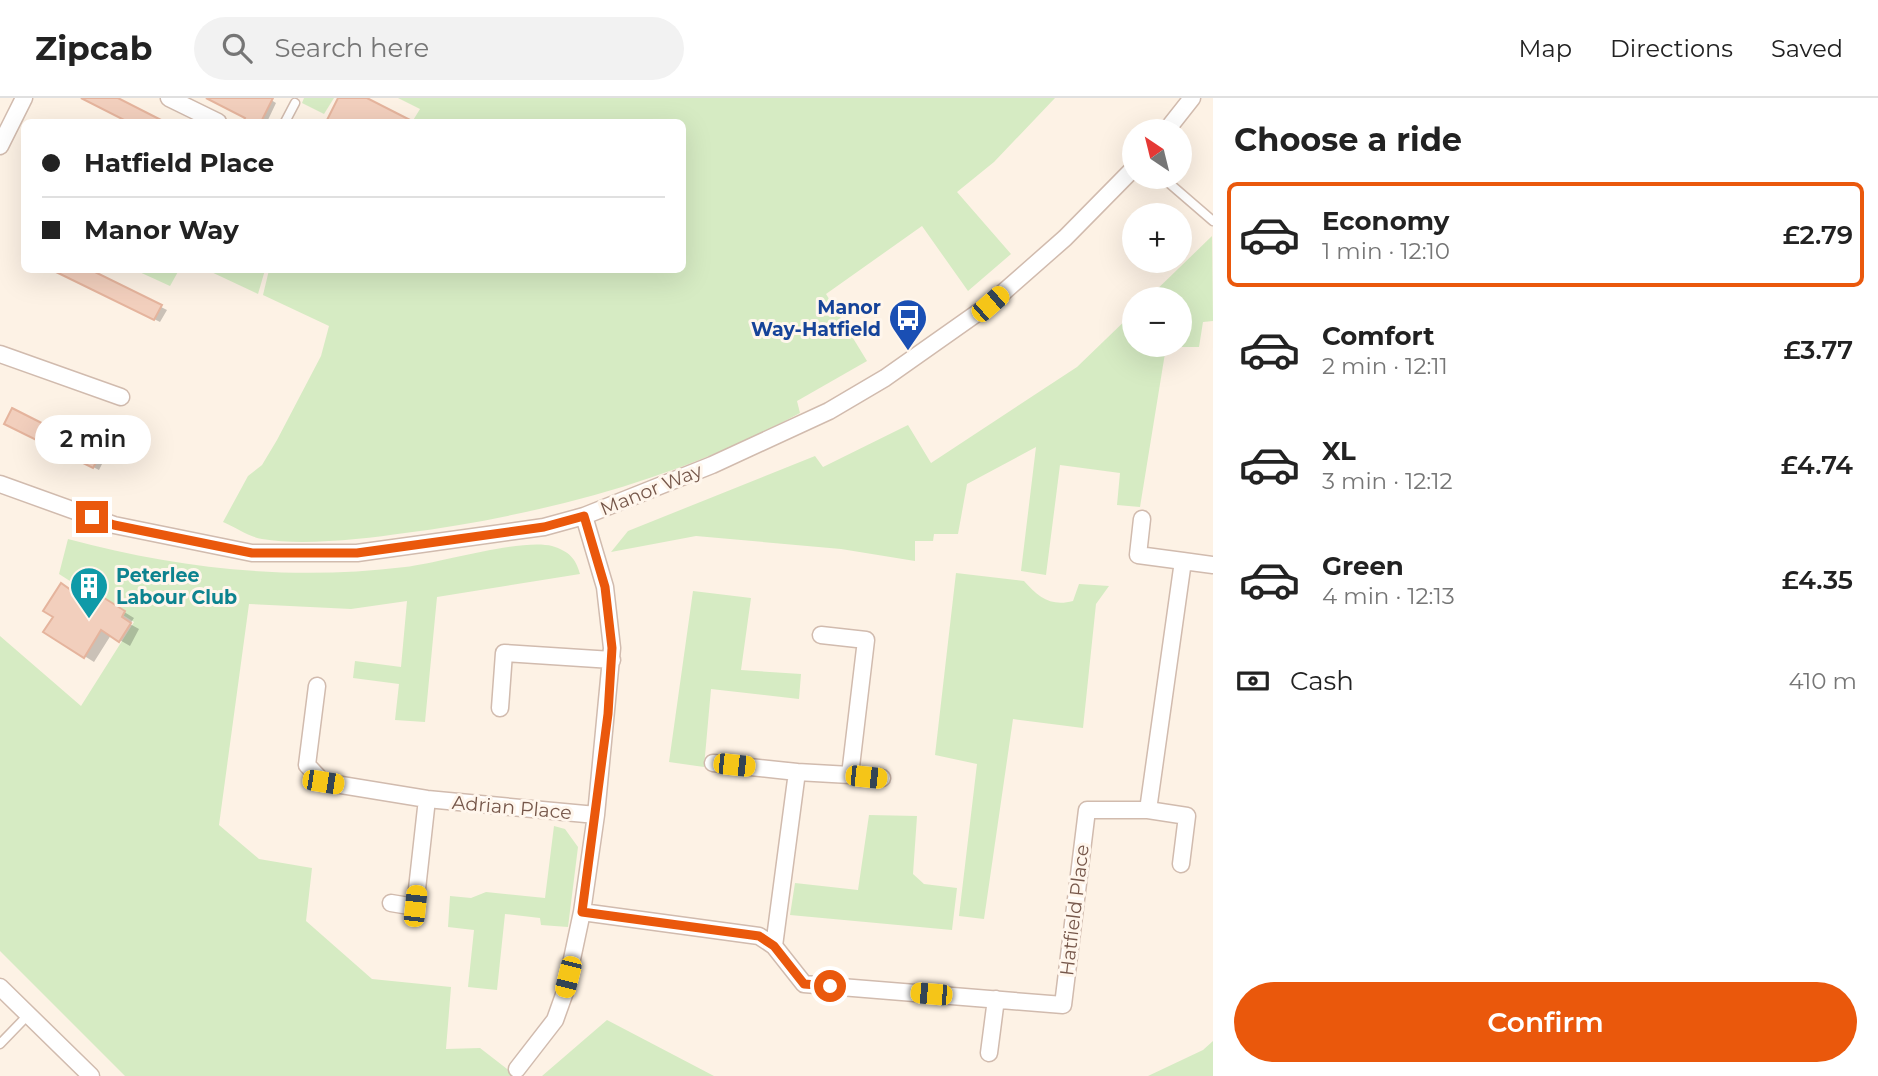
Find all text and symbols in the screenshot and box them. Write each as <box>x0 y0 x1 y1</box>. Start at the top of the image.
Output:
search box <box>194 17 684 80</box>
text: Zipcab <box>35 28 152 68</box>
icon: search <box>218 29 256 67</box>
text: Search here <box>274 32 429 64</box>
text: Map <box>1519 34 1572 63</box>
text: Directions <box>1610 34 1733 63</box>
text: Saved <box>1771 34 1843 63</box>
north arrow <box>1122 119 1192 189</box>
map controls <box>1122 119 1192 357</box>
text: Choose a ride <box>1234 120 1462 159</box>
text: Hatfield Place <box>84 147 274 179</box>
button: + <box>1122 203 1192 273</box>
icon: car <box>1238 203 1301 266</box>
text: Economy <box>1322 205 1449 237</box>
text: Manor Way <box>84 214 239 246</box>
text: £2.79 <box>1783 219 1853 251</box>
text: 1 min · 12:10 <box>1322 237 1450 265</box>
car <box>968 282 1013 326</box>
button: − <box>1122 287 1192 357</box>
place label: Manor Way-Hatfield <box>751 296 881 341</box>
bus stop icon: Manor Way-Hatfield <box>887 297 929 352</box>
icon: car <box>1238 318 1301 381</box>
text: Comfort <box>1322 320 1434 352</box>
text: £3.77 <box>1783 334 1853 366</box>
text: 2 min · 12:11 <box>1322 352 1448 380</box>
callout: 2 min <box>34 416 150 464</box>
text: 2 min <box>60 425 126 453</box>
icon: car <box>1238 433 1301 496</box>
text: XL <box>1322 435 1356 467</box>
text: £4.74 <box>1781 449 1853 481</box>
street label: Manor Way <box>597 458 706 520</box>
text: 3 min · 12:12 <box>1322 467 1453 495</box>
route end <box>76 501 108 533</box>
icon: car <box>1238 548 1301 611</box>
text: Green <box>1322 550 1404 582</box>
place label: Peterlee Labour Club <box>116 564 237 609</box>
text: £4.35 <box>1782 564 1853 596</box>
building icon: Peterlee Labour Club <box>68 565 110 620</box>
text: 4 min · 12:13 <box>1322 582 1455 610</box>
icon: cash <box>1234 662 1272 700</box>
text: Cash <box>1290 665 1354 697</box>
text: 410 m <box>1788 667 1857 695</box>
car <box>713 752 756 778</box>
car <box>845 764 888 790</box>
car <box>301 768 346 796</box>
street label: Adrian Place <box>451 791 573 824</box>
street label: Hatfield Place <box>1055 843 1094 977</box>
car <box>403 884 428 928</box>
car <box>553 954 584 1000</box>
route start <box>814 970 846 1002</box>
car <box>910 982 953 1006</box>
button: Confirm <box>1234 982 1857 1062</box>

